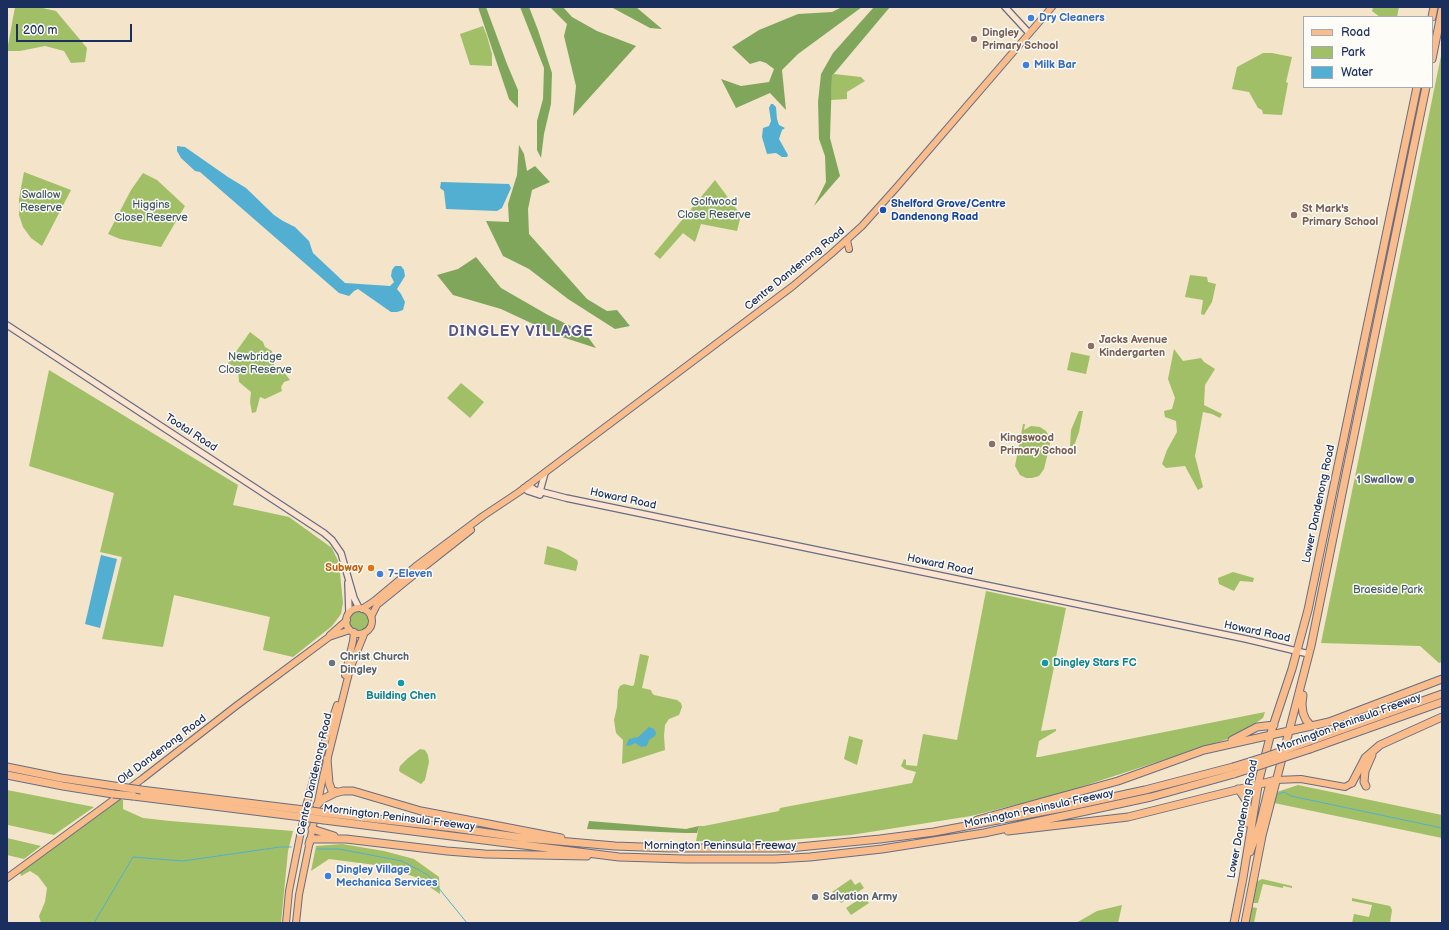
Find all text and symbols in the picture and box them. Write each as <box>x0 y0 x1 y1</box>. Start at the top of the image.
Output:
place label: Dry Cleaners <box>1039 11 1105 25</box>
marker: Dry Cleaners <box>1026 13 1036 23</box>
scale bar <box>18 16 134 42</box>
legend <box>1303 16 1433 88</box>
text: 200 m <box>23 23 57 38</box>
text: Road <box>1341 25 1370 40</box>
place label: Dingley Primary School <box>982 26 1058 52</box>
marker: Dingley Primary School <box>969 34 979 44</box>
text: Park <box>1341 45 1365 60</box>
place label: Milk Bar <box>1034 58 1076 72</box>
marker: Milk Bar <box>1021 60 1031 70</box>
text: Water <box>1341 65 1373 80</box>
park label: Swallow Reserve <box>20 188 62 214</box>
park label: Golfwood Close Reserve <box>677 195 751 221</box>
place label: Shelford Grove/Centre Dandenong Road <box>891 197 1006 223</box>
park label: Higgins Close Reserve <box>114 198 188 224</box>
place label: St Mark's Primary School <box>1302 202 1378 228</box>
marker: Shelford Grove/Centre Dandenong Road <box>878 205 888 215</box>
marker: St Mark's Primary School <box>1289 210 1299 220</box>
street label: Centre Dandenong Road <box>742 225 848 313</box>
district label: DINGLEY VILLAGE <box>448 323 594 341</box>
place label: Jacks Avenue Kindergarten <box>1099 333 1167 359</box>
marker: Jacks Avenue Kindergarten <box>1086 341 1096 351</box>
park label: Newbridge Close Reserve <box>218 350 292 376</box>
street label: Tootal Road <box>163 411 219 455</box>
place label: Kingswood Primary School <box>1000 431 1076 457</box>
marker: Kingswood Primary School <box>987 439 997 449</box>
street label: Lower Dandenong Road <box>1300 444 1338 564</box>
place label: 1 Swallow <box>1356 473 1403 487</box>
marker: 1 Swallow <box>1406 475 1416 485</box>
street label: Howard Road <box>589 486 657 512</box>
street label: Howard Road <box>906 552 974 578</box>
place label: Subway <box>325 561 363 575</box>
marker: Subway <box>366 563 376 573</box>
place label: 7-Eleven <box>388 567 432 581</box>
marker: 7-Eleven <box>375 569 385 579</box>
park label: Braeside Park <box>1353 583 1423 597</box>
street label: Howard Road <box>1223 619 1291 645</box>
place label: Christ Church Dingley <box>340 650 409 676</box>
place label: Dingley Stars FC <box>1053 656 1137 670</box>
marker: Christ Church Dingley <box>327 658 337 668</box>
marker: Dingley Stars FC <box>1040 658 1050 668</box>
marker: Building Chen <box>396 678 406 688</box>
place label: Building Chen <box>366 689 436 703</box>
street label: Mornington Peninsula Freeway <box>1275 691 1423 755</box>
street label: Old Dandenong Road <box>115 712 209 788</box>
street label: Centre Dandenong Road <box>295 712 335 836</box>
street label: Lower Dandenong Road <box>1225 759 1261 879</box>
street label: Mornington Peninsula Freeway <box>963 787 1115 831</box>
street label: Mornington Peninsula Freeway <box>323 802 475 834</box>
street label: Mornington Peninsula Freeway <box>644 839 796 853</box>
place label: Dingley Village Mechanica Services <box>336 863 437 889</box>
marker: Dingley Village Mechanica Services <box>323 871 333 881</box>
place label: Salvation Army <box>823 890 897 904</box>
marker: Salvation Army <box>810 892 820 902</box>

